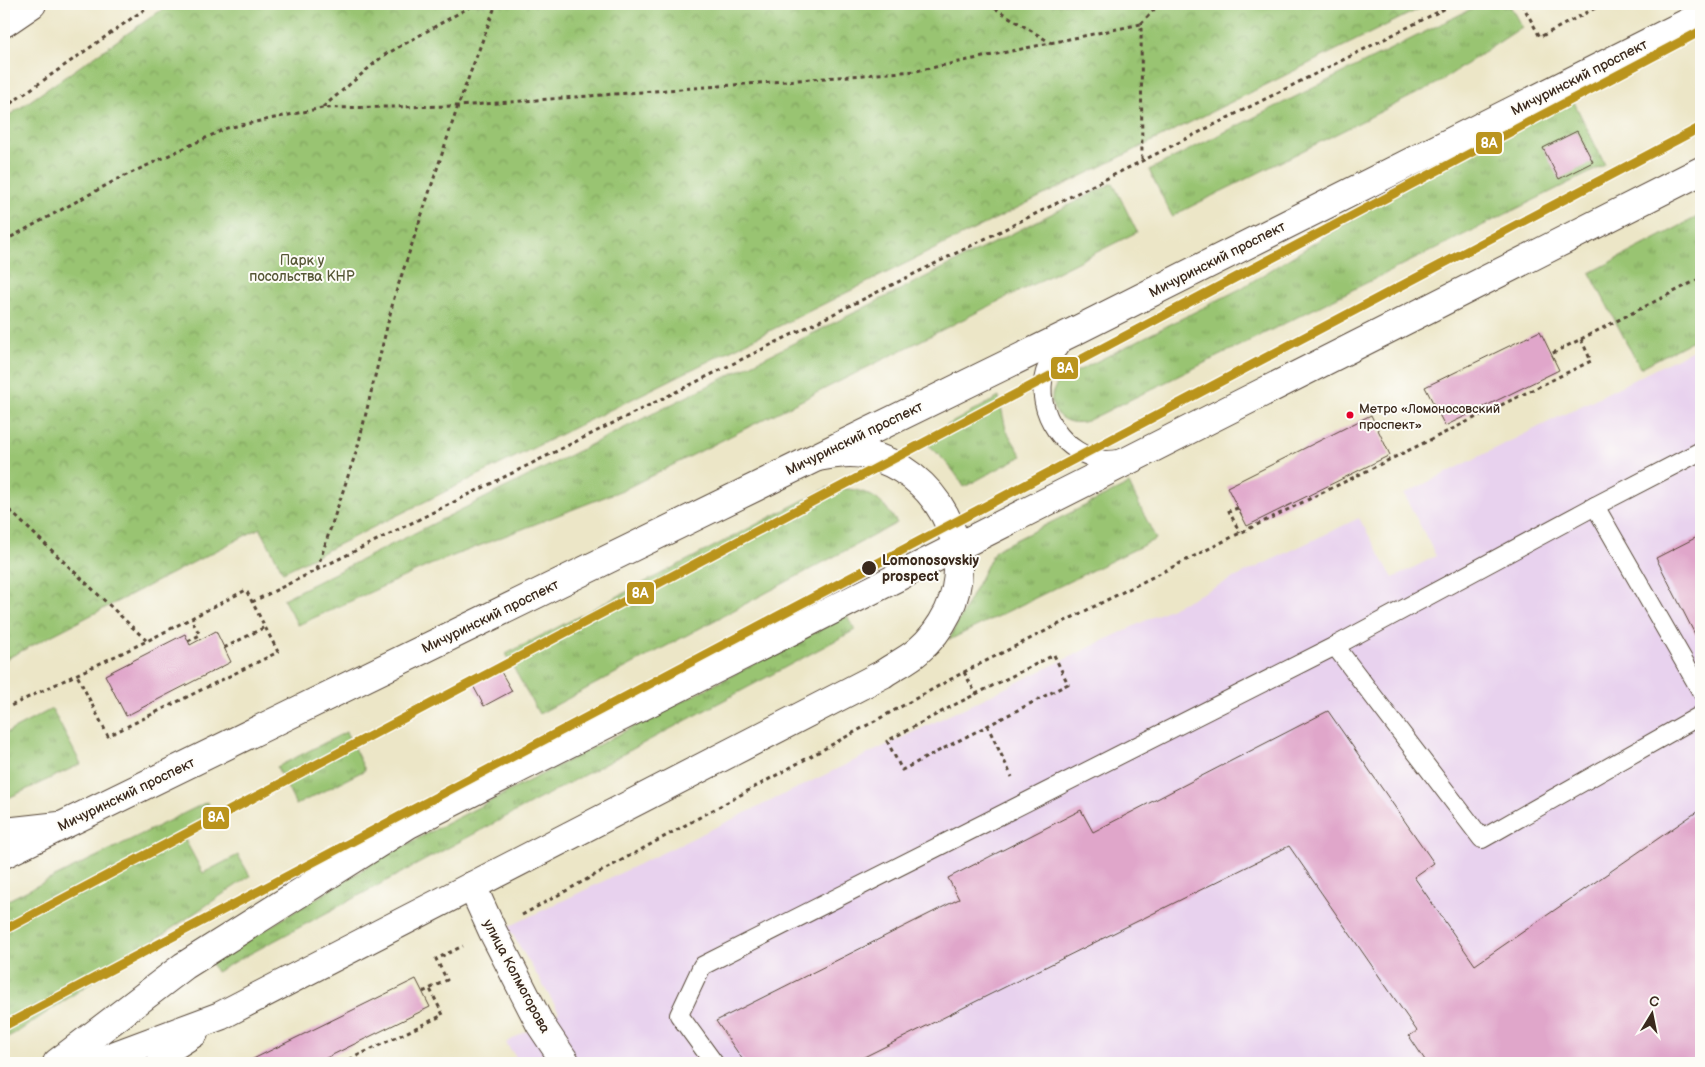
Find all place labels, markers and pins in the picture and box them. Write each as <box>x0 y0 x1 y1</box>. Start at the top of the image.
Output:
place label: Метро «Ломоносовский проспект» <box>1359 401 1500 433</box>
marker: Метро «Ломоносовский проспект» <box>1345 410 1355 420</box>
place label: Lomonosovskiy prospect <box>882 552 979 585</box>
marker: Lomonosovskiy prospect <box>860 559 878 577</box>

